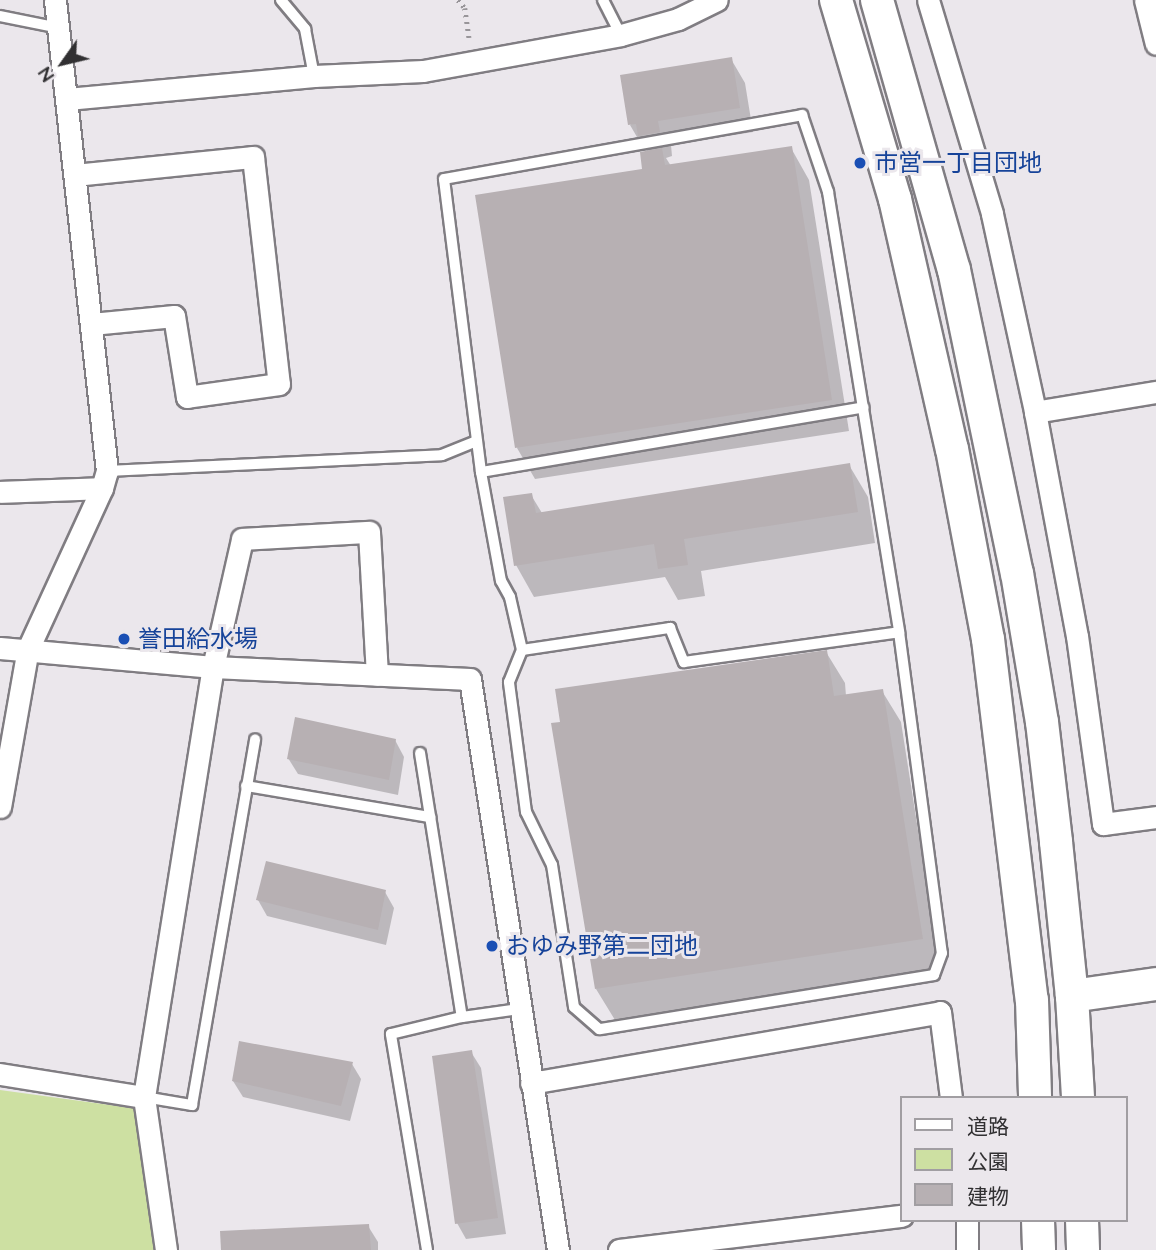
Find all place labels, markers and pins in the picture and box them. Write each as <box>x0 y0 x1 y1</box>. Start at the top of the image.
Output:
place label: 市営一丁目団地 <box>874 149 1042 177</box>
marker: 市営一丁目団地 <box>852 155 868 171</box>
place label: 誉田給水場 <box>138 625 258 653</box>
marker: 誉田給水場 <box>116 631 132 647</box>
place label: おゆみ野第二団地 <box>506 932 698 960</box>
marker: おゆみ野第二団地 <box>484 938 500 954</box>

